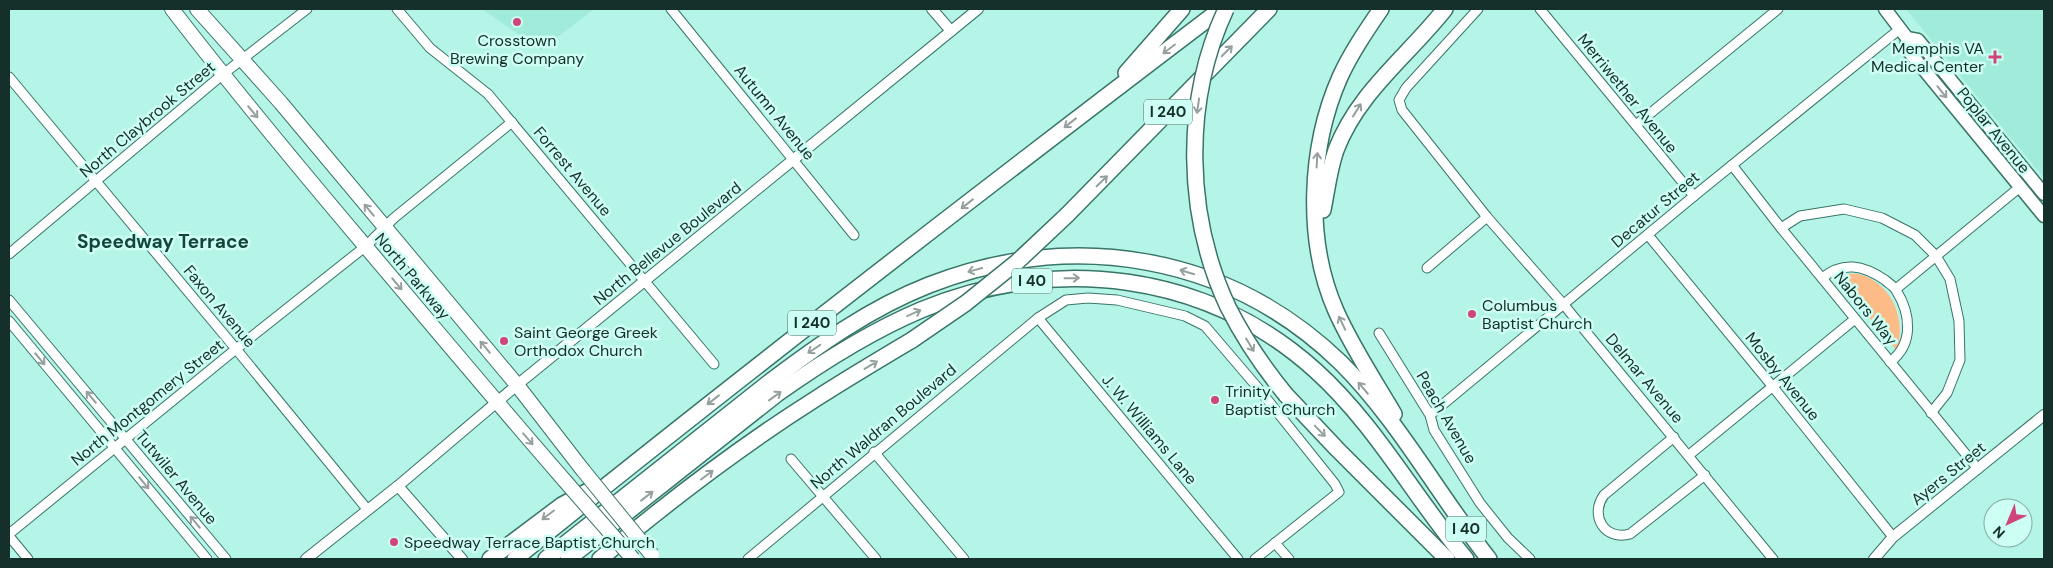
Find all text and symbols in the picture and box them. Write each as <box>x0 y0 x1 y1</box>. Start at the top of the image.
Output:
marker: Crosstown Brewing Company <box>511 16 523 28</box>
street label: Merriwether Avenue <box>1573 29 1682 157</box>
place label: Crosstown Brewing Company <box>450 30 584 69</box>
place label: Memphis VA Medical Center <box>1871 38 1984 77</box>
one-way arrow <box>1162 44 1176 54</box>
one-way arrow <box>1221 44 1233 57</box>
marker: Memphis VA Medical Center <box>1988 50 2002 64</box>
street label: North Claybrook Street <box>75 56 220 182</box>
street label: Autumn Avenue <box>730 60 820 164</box>
street label: Poplar Avenue <box>1952 83 2035 178</box>
one-way arrow <box>1936 85 1947 98</box>
one-way arrow <box>1193 98 1203 114</box>
road number: I 240 <box>1144 100 1192 124</box>
one-way arrow <box>1351 103 1362 117</box>
one-way arrow <box>248 105 259 118</box>
one-way arrow <box>1064 118 1077 129</box>
street label: Forrest Avenue <box>529 122 616 221</box>
one-way arrow <box>1313 153 1322 169</box>
street label: Decatur Street <box>1607 166 1704 252</box>
one-way arrow <box>1096 174 1108 187</box>
street label: North Bellevue Boulevard <box>589 177 746 310</box>
one-way arrow <box>961 199 974 210</box>
one-way arrow <box>364 203 375 216</box>
district label: Speedway Terrace <box>77 229 249 254</box>
street label: North Parkway <box>370 229 455 324</box>
street label: Faxon Avenue <box>179 261 260 352</box>
one-way arrow <box>967 265 983 275</box>
one-way arrow <box>1179 266 1195 276</box>
street label: Nabors Way <box>1829 267 1902 350</box>
road number: I 40 <box>1012 268 1052 294</box>
one-way arrow <box>1064 273 1080 283</box>
one-way arrow <box>391 277 403 290</box>
place label: Columbus Baptist Church <box>1482 295 1592 334</box>
one-way arrow <box>906 308 921 318</box>
marker: Columbus Baptist Church <box>1466 308 1478 320</box>
road number: I 240 <box>788 310 836 336</box>
one-way arrow <box>1337 315 1347 330</box>
place label: Saint George Greek Orthodox Church <box>514 322 658 361</box>
street label: Mosby Avenue <box>1741 328 1825 425</box>
street label: Delmar Avenue <box>1601 329 1688 428</box>
street label: North Montgomery Street <box>67 334 228 470</box>
marker: Saint George Greek Orthodox Church <box>498 335 510 347</box>
one-way arrow <box>1245 338 1255 352</box>
one-way arrow <box>479 341 491 354</box>
one-way arrow <box>807 344 821 354</box>
one-way arrow <box>34 352 46 365</box>
street label: North Waldran Boulevard <box>806 359 961 494</box>
one-way arrow <box>863 360 877 370</box>
street label: Peach Avenue <box>1412 367 1482 467</box>
street label: J. W. Williams Lane <box>1097 370 1202 489</box>
place label: Trinity Baptist Church <box>1225 381 1335 420</box>
one-way arrow <box>1358 382 1369 395</box>
one-way arrow <box>85 391 96 404</box>
one-way arrow <box>768 391 782 401</box>
one-way arrow <box>707 394 720 405</box>
marker: Trinity Baptist Church <box>1209 394 1221 406</box>
one-way arrow <box>1313 425 1325 437</box>
street label: Tutwiler Avenue <box>131 426 222 529</box>
one-way arrow <box>522 432 534 445</box>
street label: Ayers Street <box>1907 437 1990 510</box>
one-way arrow <box>700 470 714 480</box>
one-way arrow <box>139 476 150 489</box>
one-way arrow <box>640 491 653 502</box>
north arrow <box>1983 498 2033 548</box>
one-way arrow <box>542 510 555 521</box>
one-way arrow <box>190 516 201 529</box>
road number: I 40 <box>1446 516 1486 542</box>
text: N <box>1989 522 2009 542</box>
place label: Speedway Terrace Baptist Church <box>404 532 655 553</box>
marker: Speedway Terrace Baptist Church <box>388 536 400 548</box>

